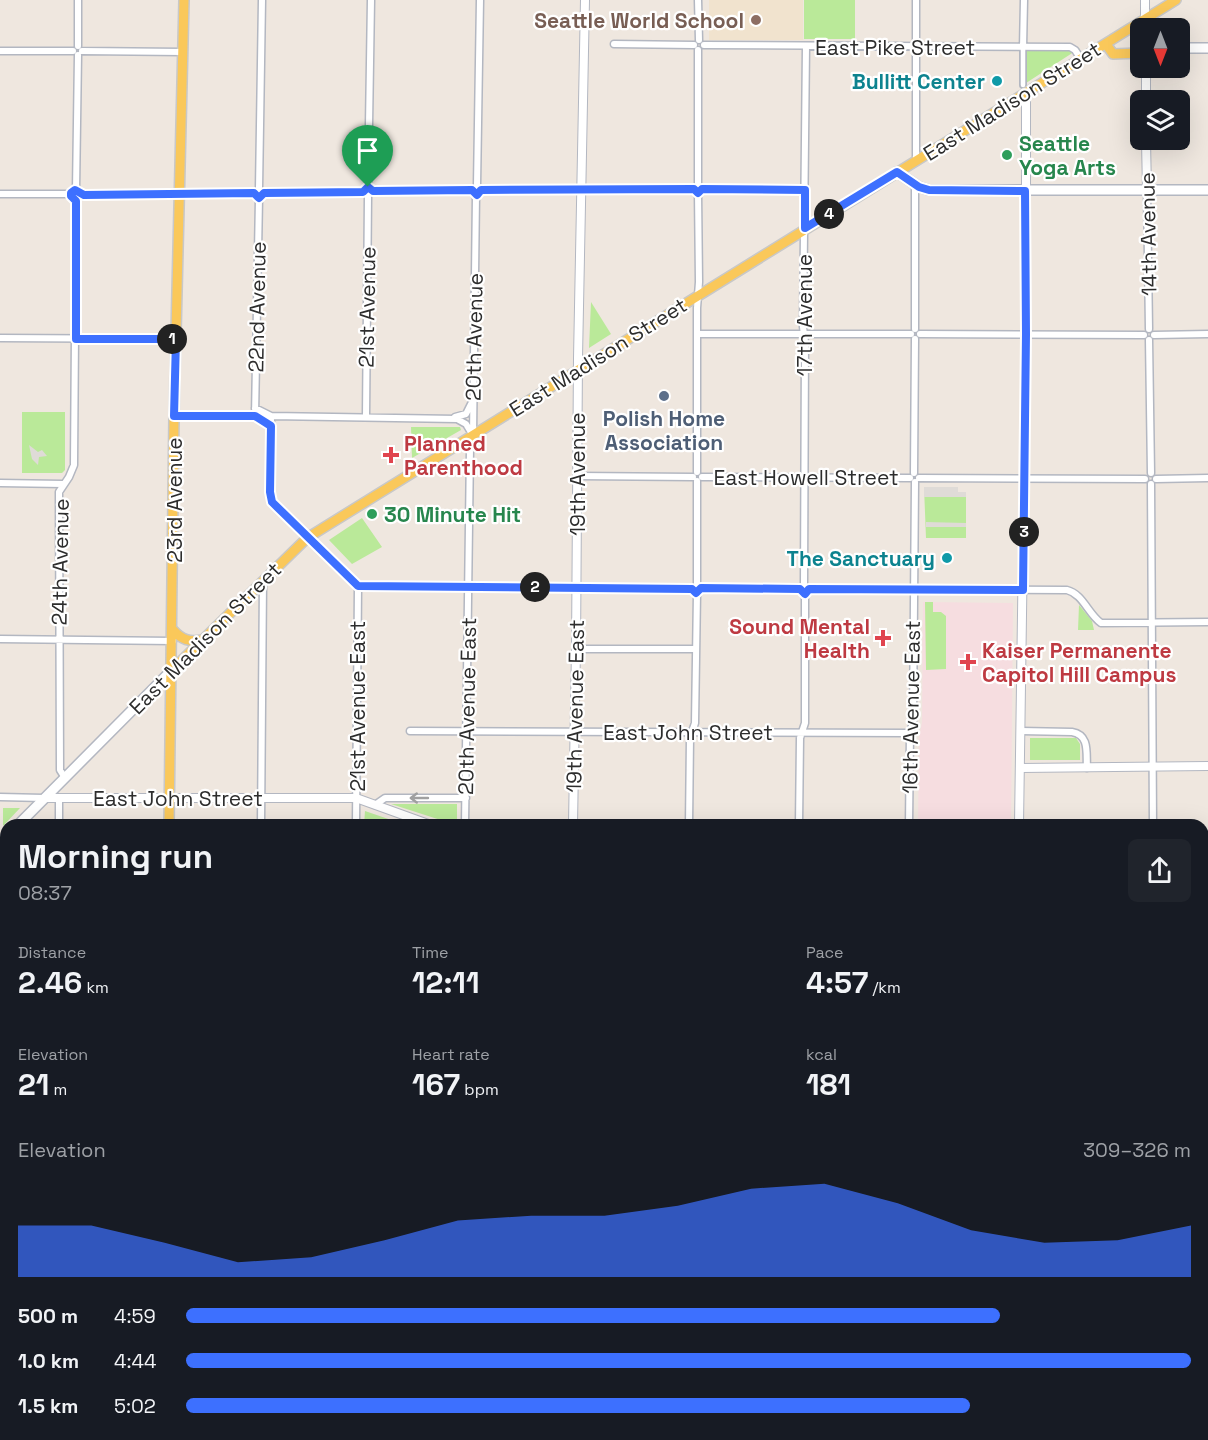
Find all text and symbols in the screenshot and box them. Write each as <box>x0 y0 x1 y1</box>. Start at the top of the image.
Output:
place label: Seattle World School <box>534 7 744 34</box>
marker: Seattle World School <box>749 13 763 27</box>
north arrow <box>1130 18 1190 78</box>
map controls <box>1130 18 1190 150</box>
street label: East Pike Street <box>815 34 975 61</box>
street label: East Madison Street <box>918 35 1106 167</box>
place label: Bullitt Center <box>852 68 985 95</box>
marker: Bullitt Center <box>990 74 1004 88</box>
button: layers <box>1130 90 1190 150</box>
pin <box>342 125 393 187</box>
place label: Seattle Yoga Arts <box>1019 130 1116 181</box>
icon: arrive <box>351 134 384 167</box>
marker: Seattle Yoga Arts <box>1000 148 1014 162</box>
street label: 14th Avenue <box>1133 172 1163 296</box>
pin: 4 <box>814 199 844 229</box>
text: 4 <box>824 203 834 224</box>
street label: 22nd Avenue <box>242 241 272 373</box>
street label: 21st Avenue <box>352 246 382 368</box>
street label: 17th Avenue <box>791 254 818 376</box>
street label: 20th Avenue <box>459 273 489 401</box>
street label: East Madison Street <box>504 291 692 423</box>
pin: 1 <box>157 324 187 354</box>
text: 1 <box>168 328 176 349</box>
marker: Polish Home Association <box>657 389 671 403</box>
place label: Polish Home Association <box>603 405 725 456</box>
street label: 19th Avenue <box>564 412 591 536</box>
place label: Planned Parenthood <box>404 430 523 481</box>
street label: 23rd Avenue <box>161 437 188 563</box>
marker: Planned Parenthood <box>382 446 400 464</box>
street label: East Howell Street <box>713 464 899 491</box>
street label: 24th Avenue <box>45 498 75 626</box>
place label: 30 Minute Hit <box>384 501 521 528</box>
marker: 30 Minute Hit <box>365 507 379 521</box>
pin: 3 <box>1009 517 1039 547</box>
text: 3 <box>1019 521 1029 542</box>
place label: The Sanctuary <box>787 545 935 572</box>
marker: The Sanctuary <box>940 551 954 565</box>
street label: East Madison Street <box>123 556 287 720</box>
pin: 2 <box>520 572 550 602</box>
text: 2 <box>530 576 540 597</box>
place label: Sound Mental Health <box>729 613 870 664</box>
street label: 20th Avenue East <box>452 617 482 795</box>
street label: 19th Avenue East <box>560 619 590 793</box>
street label: 16th Avenue East <box>896 620 926 794</box>
street label: 21st Avenue East <box>344 621 371 791</box>
marker: Sound Mental Health <box>874 629 892 647</box>
place label: Kaiser Permanente Capitol Hill Campus <box>982 637 1176 688</box>
marker: Kaiser Permanente Capitol Hill Campus <box>959 653 977 671</box>
street label: East John Street <box>603 719 773 746</box>
street label: East John Street <box>93 785 263 812</box>
one-way arrow <box>410 792 430 804</box>
text: Morning run <box>18 836 213 878</box>
button: share <box>1128 839 1191 902</box>
text: 08:37 <box>18 880 72 906</box>
text: Distance <box>18 942 86 963</box>
text: Time <box>412 942 448 963</box>
text: Pace <box>806 942 843 963</box>
text: 2.46 <box>18 963 82 1002</box>
text: 12:11 <box>412 963 479 1002</box>
text: 4:57 <box>806 963 868 1002</box>
text: km <box>82 977 109 998</box>
text: /km <box>868 977 901 998</box>
text: Elevation <box>18 1044 88 1065</box>
text: Heart rate <box>412 1044 490 1065</box>
text: kcal <box>806 1044 837 1065</box>
text: 21 <box>18 1065 49 1104</box>
text: 167 <box>412 1065 460 1104</box>
text: 181 <box>806 1065 851 1104</box>
text: m <box>49 1079 67 1100</box>
text: bpm <box>460 1079 499 1100</box>
text: Elevation <box>18 1137 106 1163</box>
text: 309–326 m <box>1083 1137 1191 1163</box>
text: 500 m <box>18 1303 78 1329</box>
text: 4:59 <box>114 1303 156 1329</box>
text: 1.0 km <box>18 1348 79 1374</box>
text: 4:44 <box>114 1348 157 1374</box>
text: 1.5 km <box>18 1393 78 1419</box>
text: 5:02 <box>114 1393 156 1419</box>

